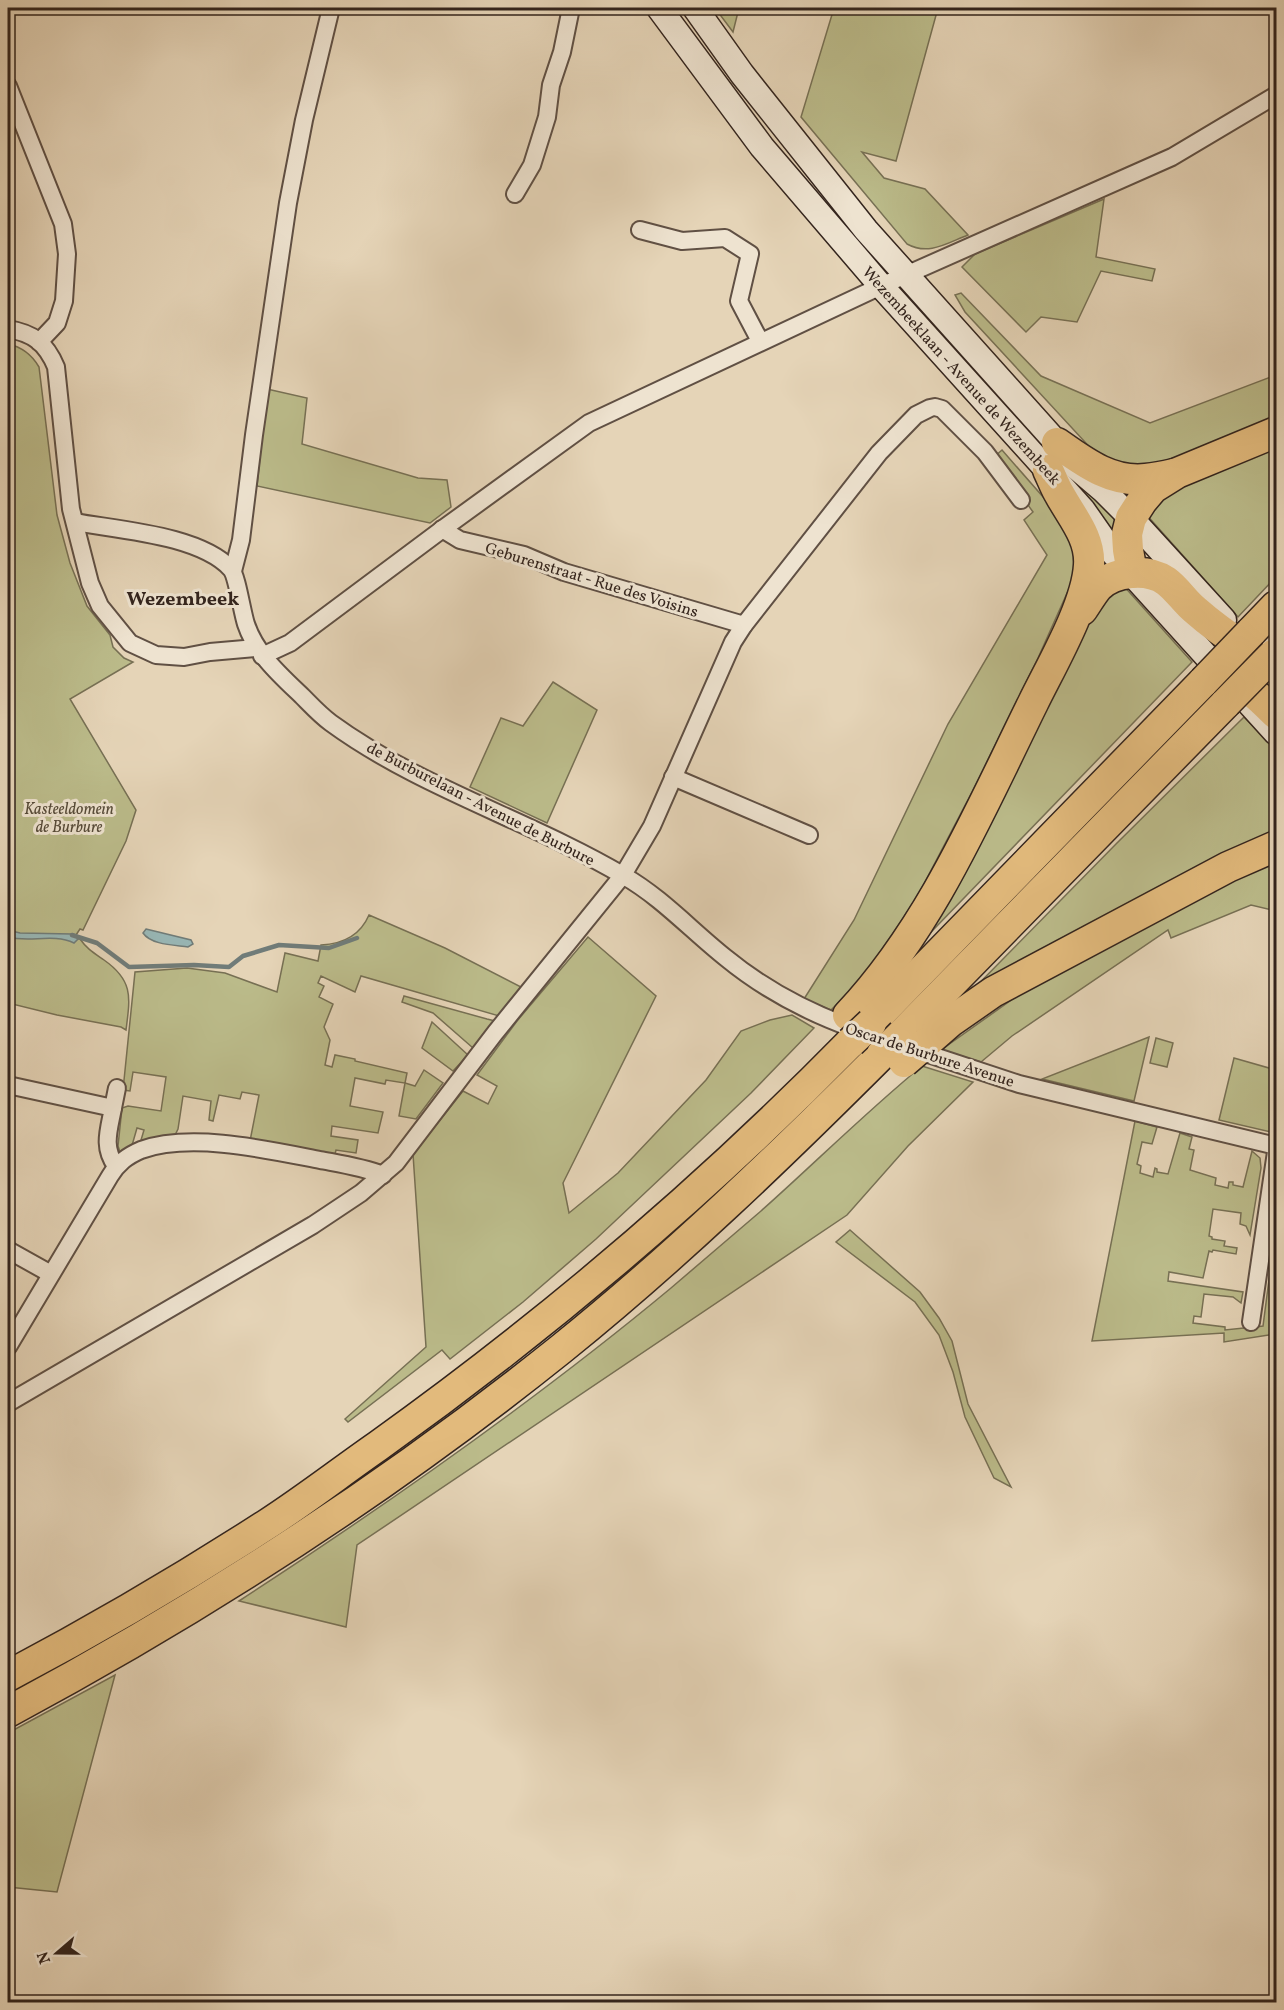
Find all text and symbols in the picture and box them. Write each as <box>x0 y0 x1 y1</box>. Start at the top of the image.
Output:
street label: Wezembeeklaan - Avenue de Wezembeek <box>856 262 1065 491</box>
street label: Geburenstraat - Rue des Voisins <box>482 538 701 624</box>
district label: Wezembeek <box>127 586 239 614</box>
street label: de Burburelaan - Avenue de Burbure <box>362 737 598 872</box>
park label: Kasteeldomein de Burbure <box>24 799 114 839</box>
street label: Oscar de Burbure Avenue <box>842 1018 1017 1094</box>
north arrow <box>27 1923 87 1983</box>
text: N <box>32 1948 57 1967</box>

